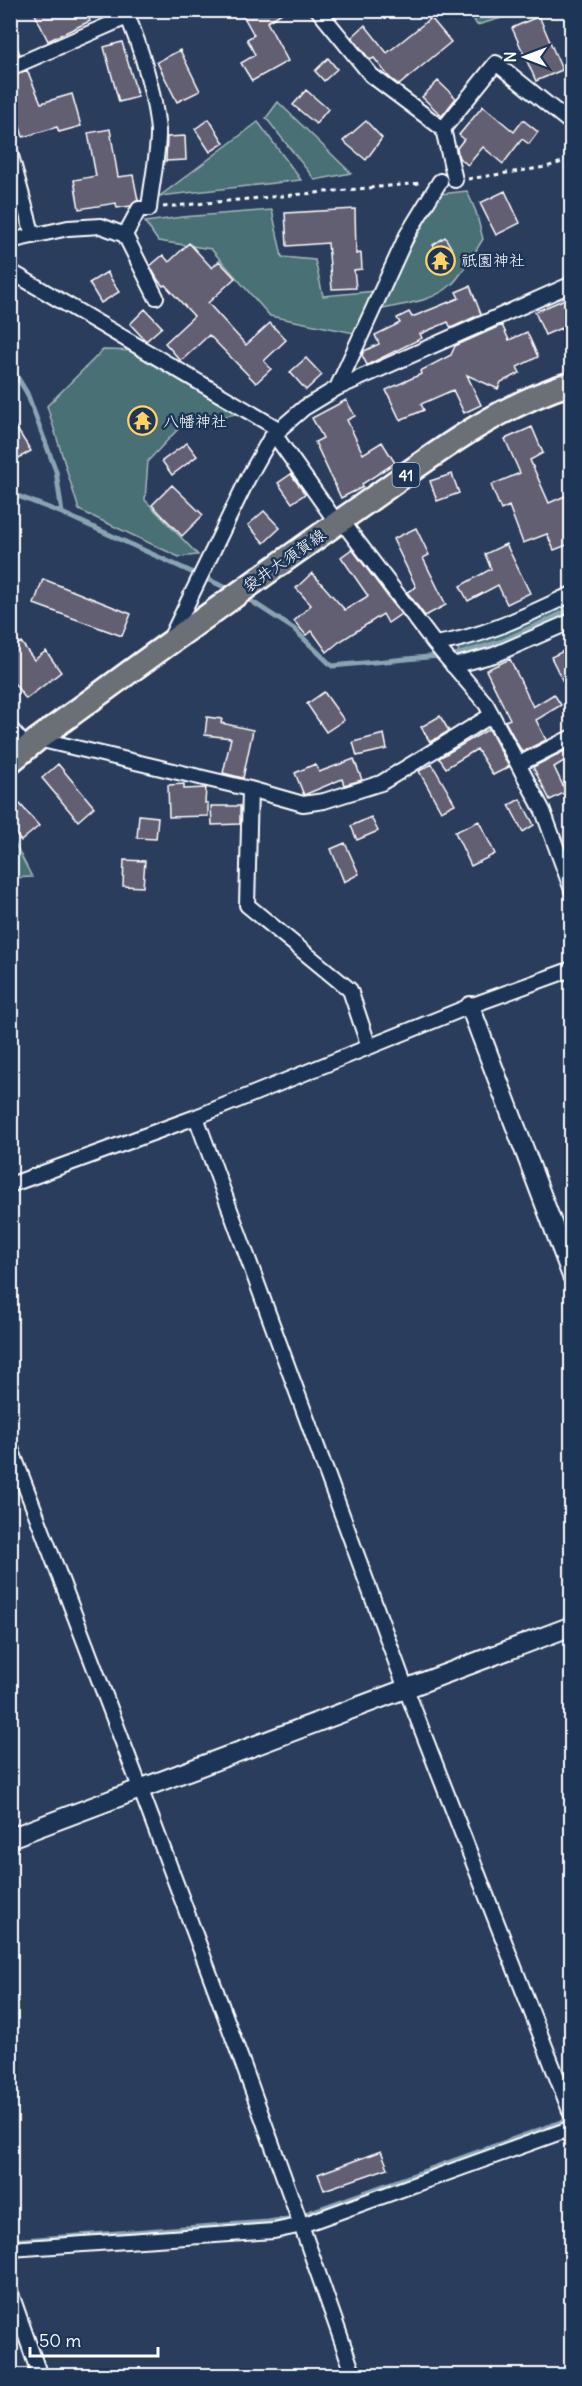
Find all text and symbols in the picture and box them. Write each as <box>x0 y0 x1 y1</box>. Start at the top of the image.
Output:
north arrow <box>495 27 555 87</box>
text: N <box>500 51 520 63</box>
temple icon: 祇園神社 <box>424 244 456 276</box>
place label: 祇園神社 <box>461 250 525 270</box>
temple icon: 八幡神社 <box>126 405 158 437</box>
place label: 八幡神社 <box>163 411 227 431</box>
road number: 41 <box>392 463 420 487</box>
street label: 袋井大須賀線 <box>239 524 329 596</box>
scale bar <box>30 2320 158 2358</box>
text: 50 m <box>39 2329 81 2352</box>

